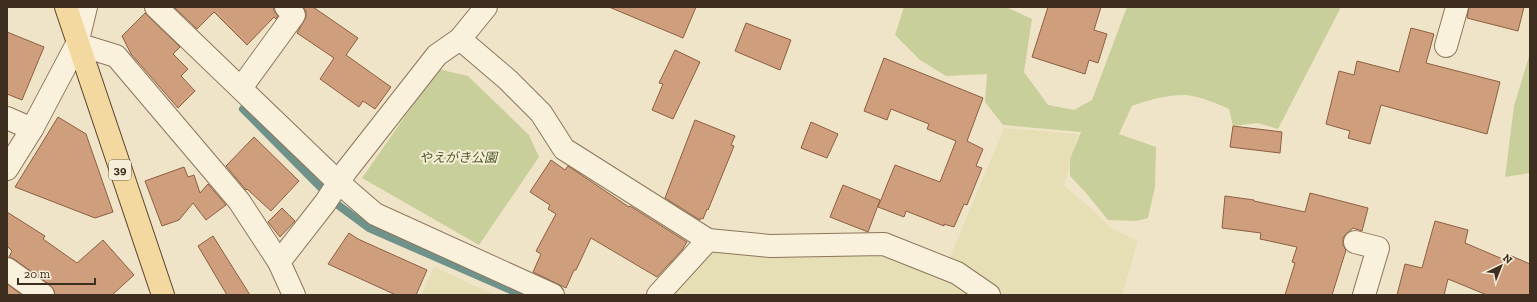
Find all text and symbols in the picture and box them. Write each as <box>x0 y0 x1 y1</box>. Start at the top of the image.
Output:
park label: やえがき公園 <box>419 150 499 165</box>
road number: 39 <box>109 160 131 180</box>
north arrow <box>1481 246 1521 286</box>
text: N <box>1500 251 1515 267</box>
scale bar <box>18 260 95 286</box>
text: 20 m <box>24 267 51 281</box>

